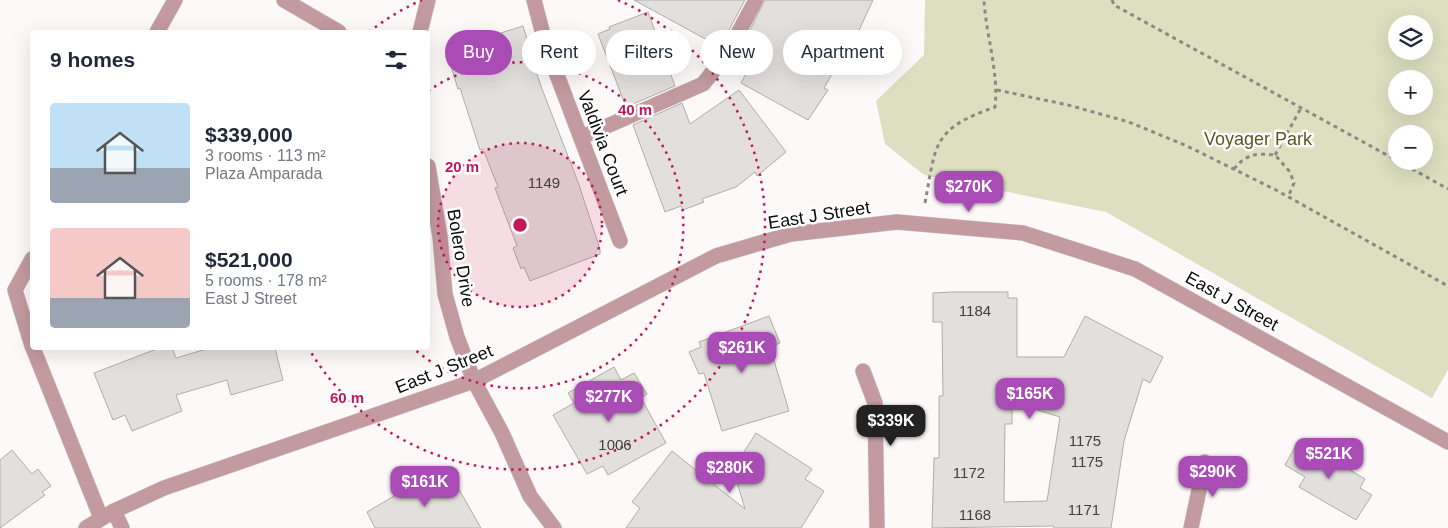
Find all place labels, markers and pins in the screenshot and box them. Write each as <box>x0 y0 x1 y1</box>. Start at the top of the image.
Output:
pin: $270K <box>934 170 1004 213</box>
centre of rings <box>511 216 529 234</box>
pin: $261K <box>707 332 777 374</box>
pin: $165K <box>995 378 1065 420</box>
pin: $277K <box>574 380 644 423</box>
pin: $339K <box>856 404 926 447</box>
pin: $521K <box>1294 438 1364 480</box>
pin: $280K <box>695 452 765 494</box>
pin: $290K <box>1178 456 1248 498</box>
pin: $161K <box>390 466 460 508</box>

